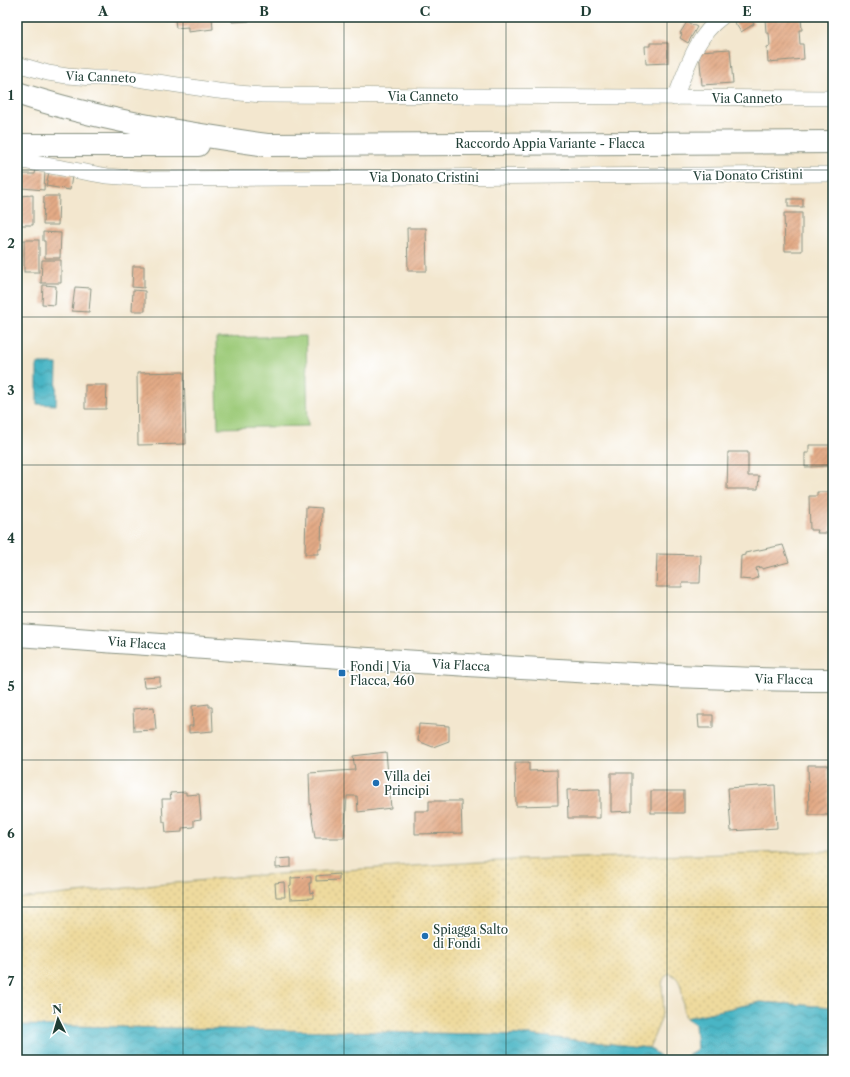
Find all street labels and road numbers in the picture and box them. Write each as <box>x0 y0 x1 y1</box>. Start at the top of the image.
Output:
street label: Via Canneto <box>64 68 137 86</box>
street label: Via Canneto <box>387 89 458 104</box>
street label: Via Canneto <box>711 91 782 106</box>
street label: Raccordo Appia Variante - Flacca <box>455 136 645 151</box>
street label: Via Donato Cristini <box>692 167 803 183</box>
street label: Via Donato Cristini <box>368 170 479 185</box>
street label: Via Flacca <box>106 633 167 653</box>
street label: Via Flacca <box>431 656 491 674</box>
street label: Via Flacca <box>754 671 814 687</box>

